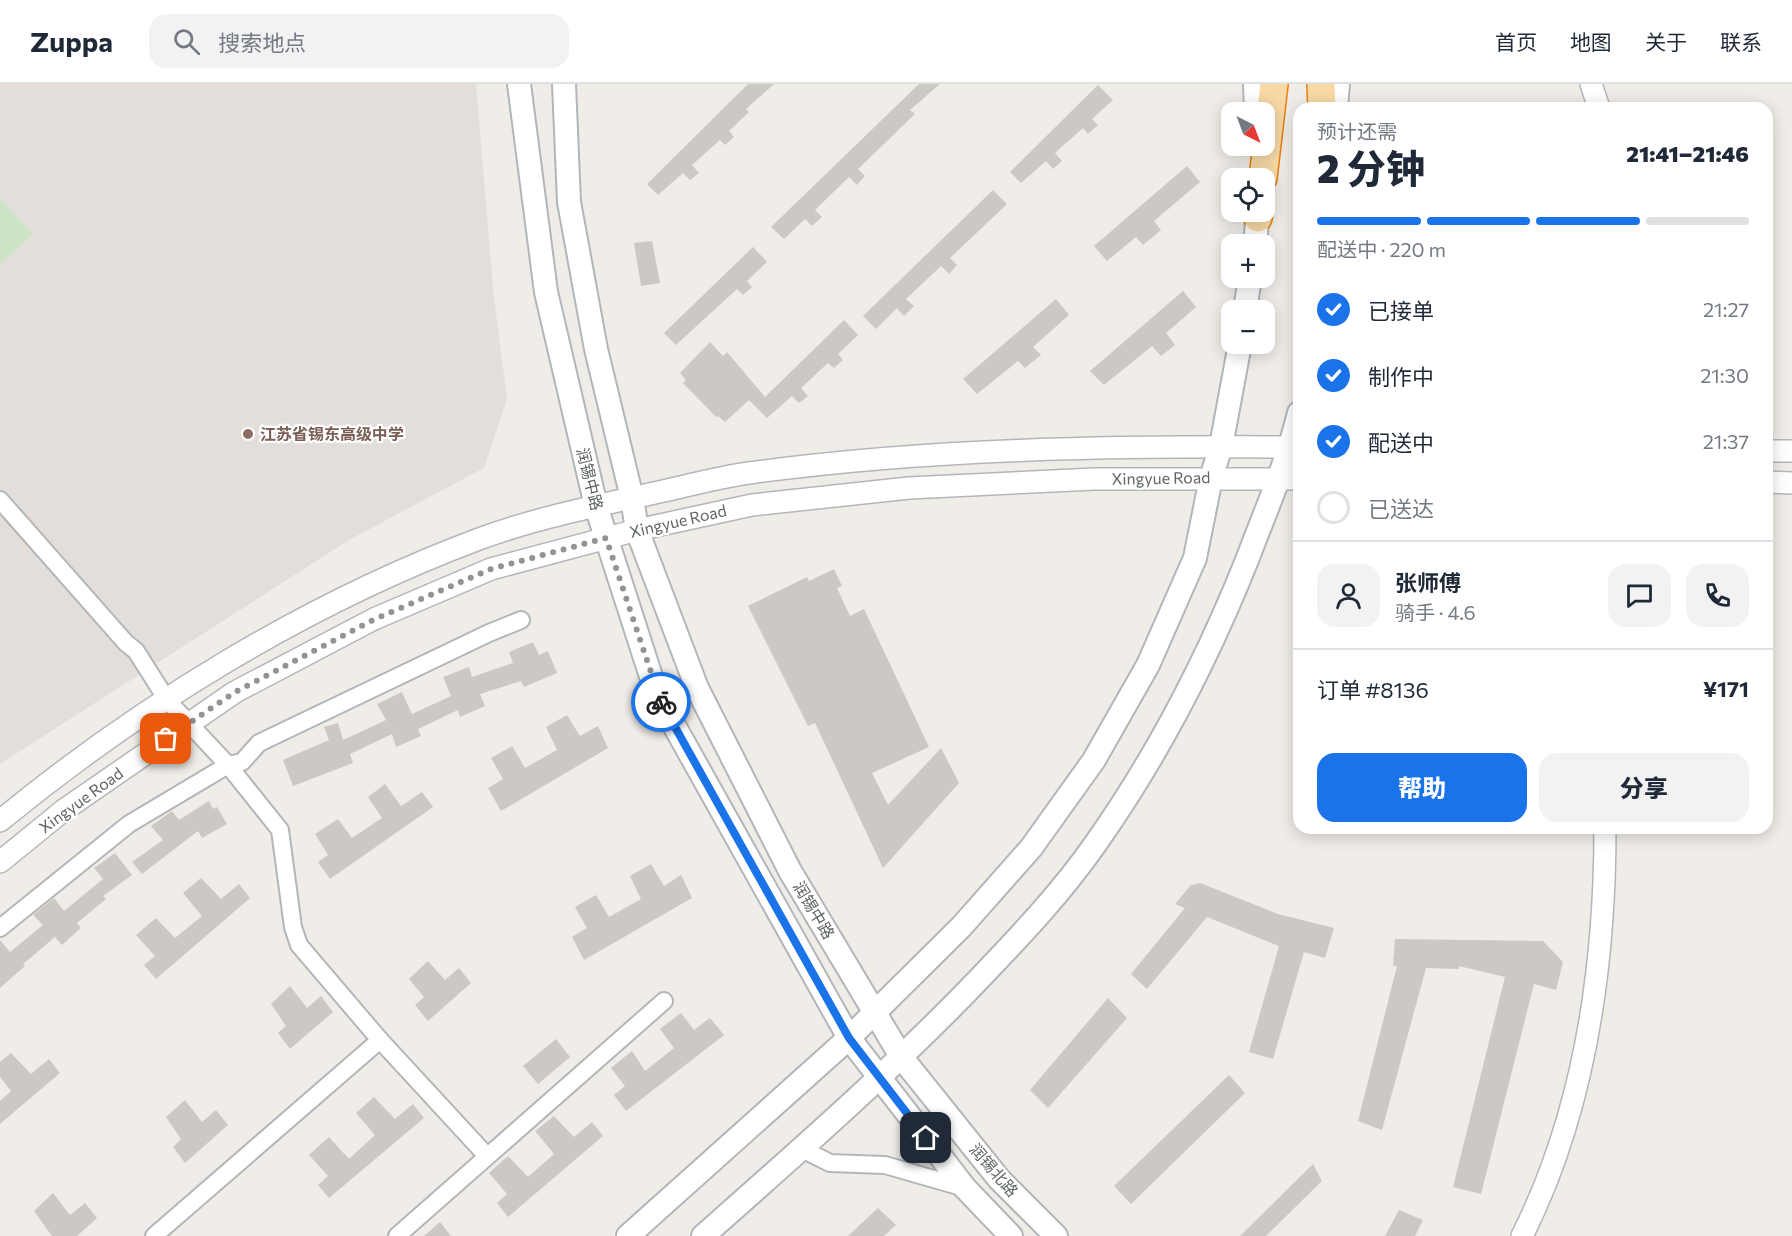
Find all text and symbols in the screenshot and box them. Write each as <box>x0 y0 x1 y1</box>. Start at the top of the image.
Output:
search box <box>149 14 569 68</box>
text: Zuppa <box>30 24 113 58</box>
icon: search <box>170 25 203 58</box>
text: 搜索地点 <box>218 29 306 56</box>
text: 首页 <box>1495 29 1537 54</box>
text: 地图 <box>1570 29 1612 54</box>
text: 关于 <box>1645 29 1687 54</box>
text: 联系 <box>1720 29 1762 54</box>
north arrow <box>1221 102 1275 156</box>
map controls <box>1221 102 1275 354</box>
text: 预计还需 <box>1317 119 1397 143</box>
text: 21:41–21:46 <box>1626 140 1749 167</box>
text: 2 分钟 <box>1317 143 1425 191</box>
button: locate <box>1221 168 1275 222</box>
button: + <box>1221 234 1275 288</box>
text: 配送中 · 220 m <box>1317 237 1446 261</box>
icon: check <box>1317 293 1350 326</box>
text: 已接单 <box>1368 297 1434 324</box>
text: 21:27 <box>1703 297 1749 321</box>
button: − <box>1221 300 1275 354</box>
icon: check <box>1317 359 1350 392</box>
text: 制作中 <box>1368 363 1434 390</box>
text: 21:30 <box>1700 363 1749 387</box>
place label: 江苏省锡东高级中学 <box>260 424 404 443</box>
icon: check <box>1317 425 1350 458</box>
marker: 江苏省锡东高级中学 <box>241 427 255 441</box>
text: 配送中 <box>1368 429 1434 456</box>
text: 21:37 <box>1703 429 1749 453</box>
street label: 润锡中路 <box>574 446 607 512</box>
street label: Xingyue Road <box>1111 467 1211 488</box>
text: 已送达 <box>1368 495 1434 522</box>
street label: Xingyue Road <box>628 500 728 541</box>
button: person <box>1317 564 1380 627</box>
button: chat <box>1608 564 1671 627</box>
button: phone <box>1686 564 1749 627</box>
text: 张师傅 <box>1395 569 1461 596</box>
text: 骑手 · 4.6 <box>1395 600 1476 624</box>
courier <box>631 672 691 732</box>
text: ¥171 <box>1703 675 1749 702</box>
text: 订单 #8136 <box>1317 676 1429 703</box>
icon: bike <box>645 686 678 719</box>
pin <box>140 713 191 764</box>
icon: bag <box>149 722 182 755</box>
button: 帮助 <box>1317 753 1527 822</box>
button: 分享 <box>1539 753 1749 822</box>
street label: Xingyue Road <box>35 763 126 836</box>
street label: 润锡中路 <box>790 877 839 942</box>
pin <box>900 1112 951 1163</box>
icon: home <box>909 1121 942 1154</box>
street label: 润锡北路 <box>966 1139 1023 1200</box>

